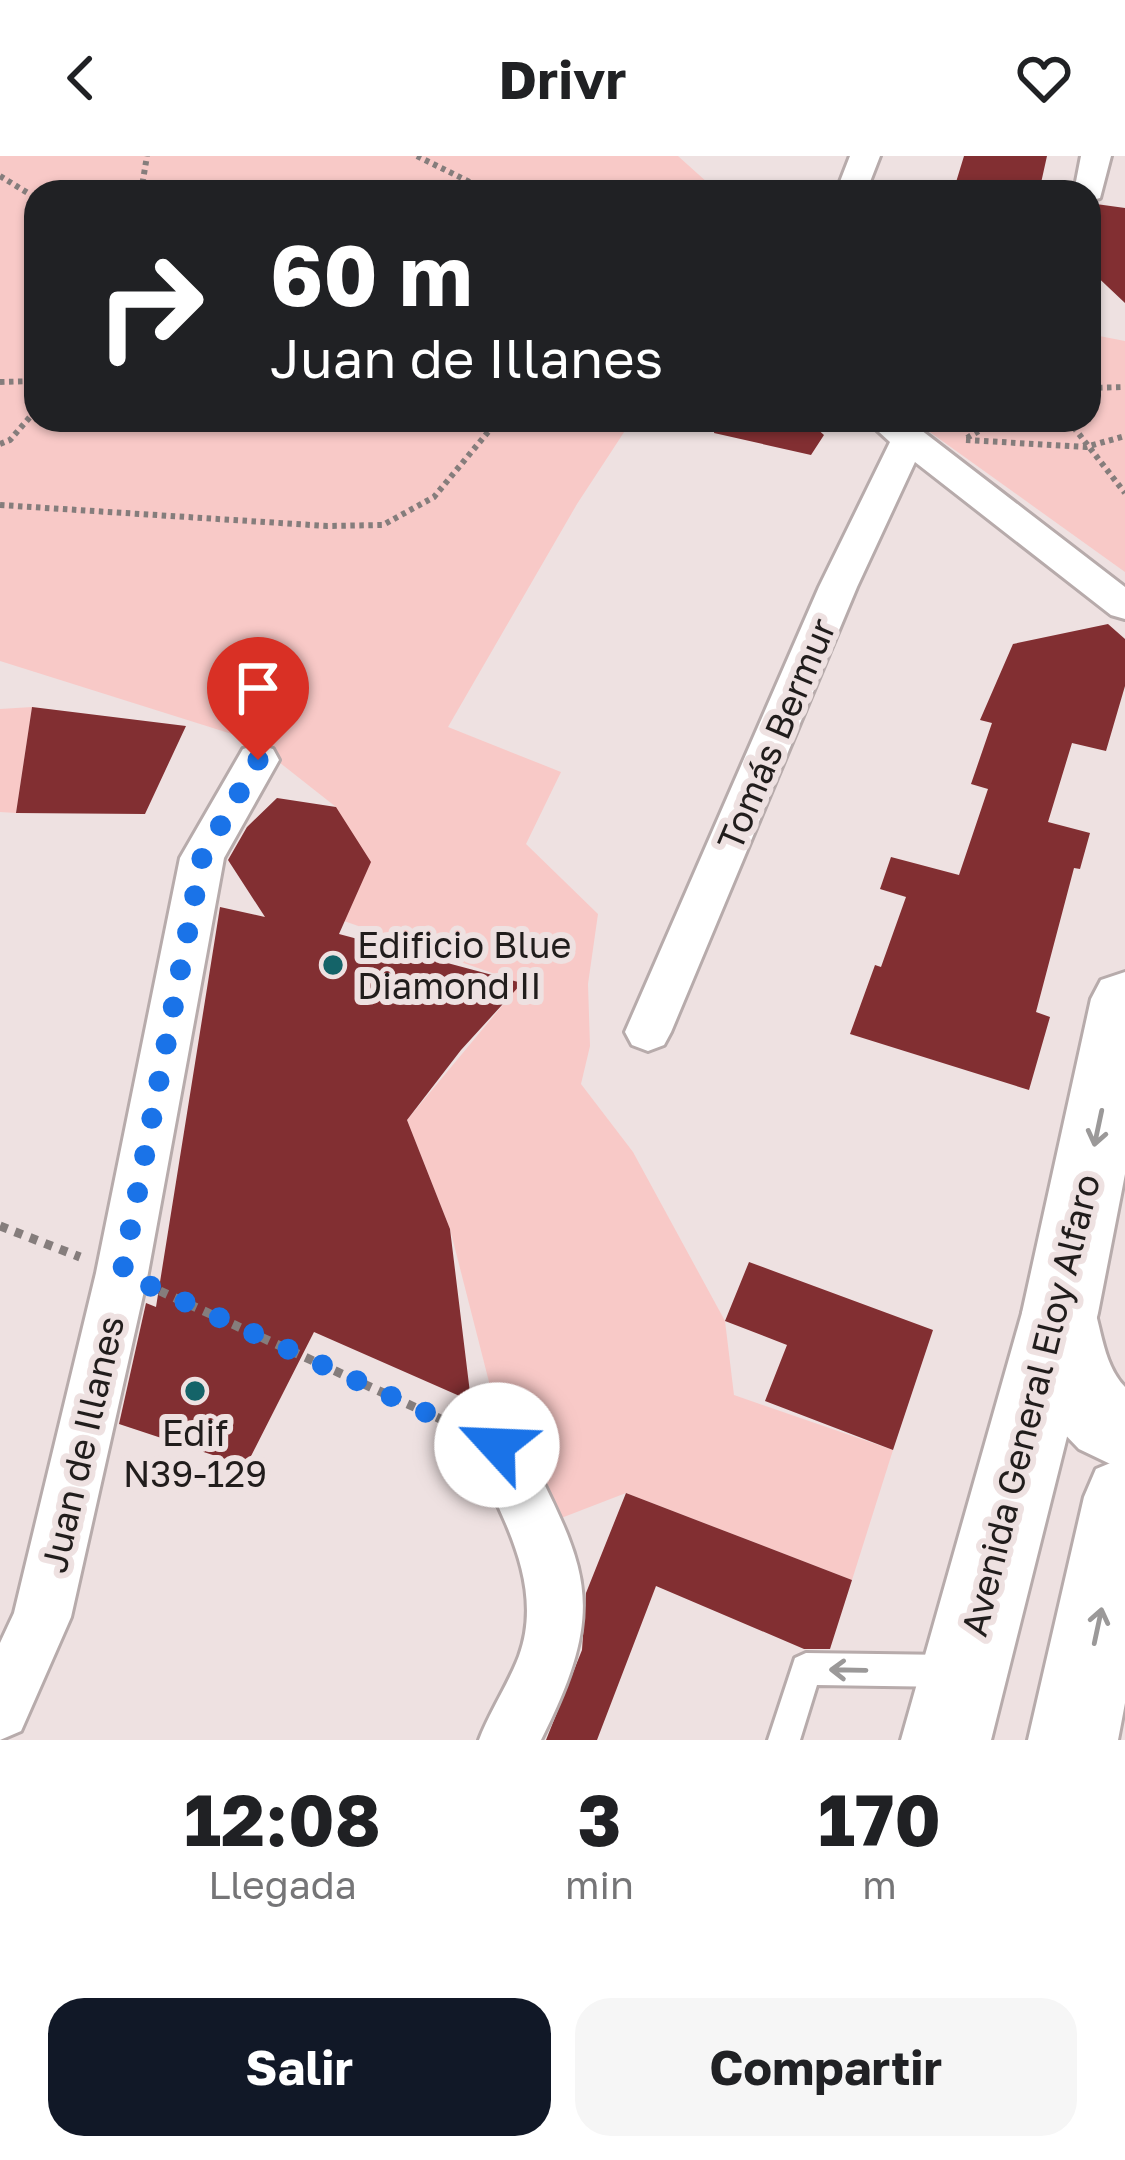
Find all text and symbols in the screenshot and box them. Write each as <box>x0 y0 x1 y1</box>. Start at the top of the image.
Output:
icon: back <box>48 45 114 111</box>
icon: heart <box>1011 45 1077 111</box>
text: Drivr <box>499 46 626 111</box>
text: 60 m <box>270 224 472 324</box>
icon: right <box>72 228 228 384</box>
text: Juan de Illanes <box>270 325 663 390</box>
street label: Tomás Bermur <box>708 612 844 856</box>
pin <box>207 637 309 760</box>
icon: arrive <box>225 655 291 721</box>
place label: Edificio Blue Diamond II <box>357 923 571 1007</box>
marker: Edificio Blue Diamond II <box>320 952 346 978</box>
one-way arrow <box>1086 1107 1108 1146</box>
street label: Avenida General Eloy Alfaro <box>952 1169 1108 1641</box>
street label: Juan de Illanes <box>32 1311 132 1577</box>
marker: Edif N39-129 <box>182 1378 208 1404</box>
position arrow <box>434 1382 560 1508</box>
place label: Edif N39-129 <box>123 1411 267 1495</box>
one-way arrow <box>1087 1607 1110 1645</box>
one-way arrow <box>829 1658 868 1681</box>
text: 12:08 <box>184 1775 381 1862</box>
text: 3 <box>577 1775 621 1862</box>
text: 170 <box>818 1775 941 1862</box>
text: Llegada <box>208 1861 357 1908</box>
text: min <box>565 1861 634 1908</box>
text: m <box>862 1861 897 1908</box>
button: Salir <box>48 1998 551 2136</box>
button: Compartir <box>575 1998 1077 2136</box>

